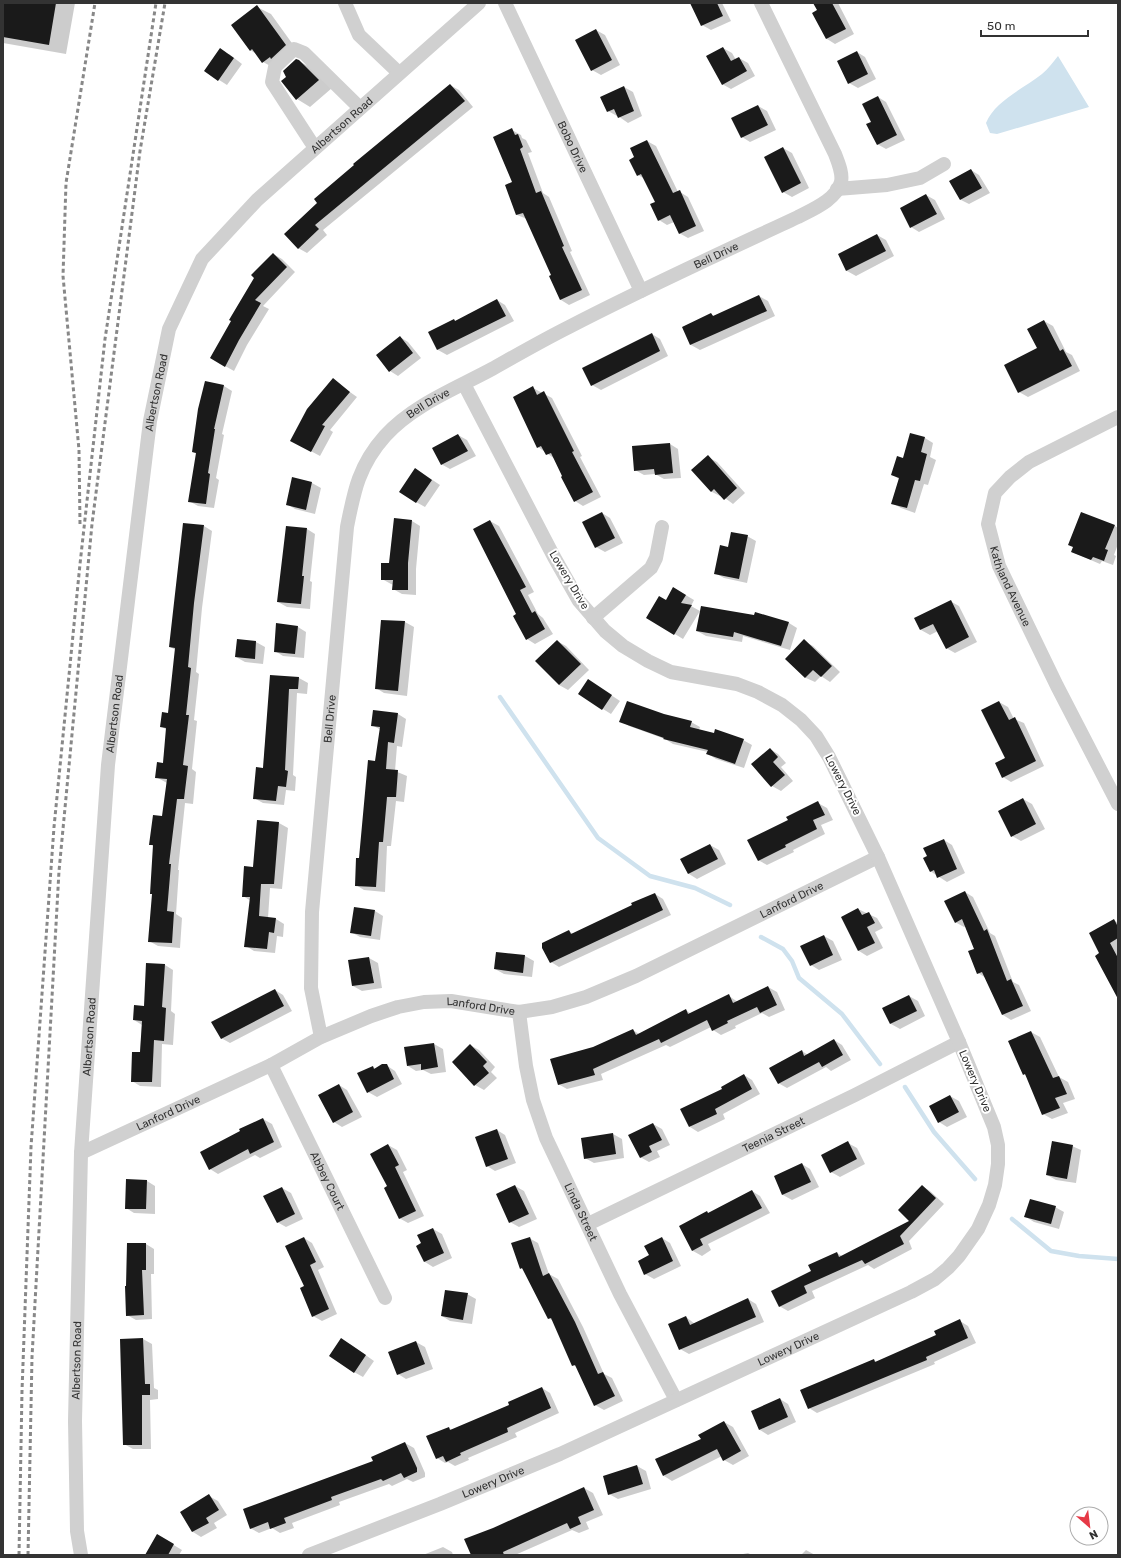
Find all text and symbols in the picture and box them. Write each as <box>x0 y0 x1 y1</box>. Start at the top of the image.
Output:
scale bar <box>981 12 1088 38</box>
text: 50 m <box>987 19 1015 33</box>
street label: Albertson Road <box>308 94 375 156</box>
street label: Bobo Drive <box>555 119 591 175</box>
street label: Bell Drive <box>691 239 741 271</box>
street label: Albertson Road <box>142 353 170 432</box>
street label: Bell Drive <box>404 385 452 421</box>
street label: Kathland Avenue <box>988 545 1034 628</box>
street label: Lowery Drive <box>546 548 592 612</box>
street label: Albertson Road <box>103 674 125 754</box>
street label: Bell Drive <box>321 694 338 743</box>
street label: Lowery Drive <box>822 753 864 817</box>
street label: Lanford Drive <box>758 878 825 921</box>
street label: Lanford Drive <box>446 994 516 1018</box>
street label: Albertson Road <box>80 997 98 1076</box>
street label: Lowery Drive <box>956 1048 994 1114</box>
street label: Lanford Drive <box>134 1092 202 1133</box>
street label: Teenia Street <box>740 1114 807 1155</box>
street label: Abbey Court <box>308 1149 348 1213</box>
street label: Linda Street <box>562 1181 601 1244</box>
street label: Albertson Road <box>69 1321 84 1400</box>
street label: Lowery Drive <box>755 1329 821 1368</box>
street label: Lowery Drive <box>460 1463 526 1501</box>
north arrow <box>1069 1506 1109 1546</box>
text: N <box>1087 1527 1100 1542</box>

